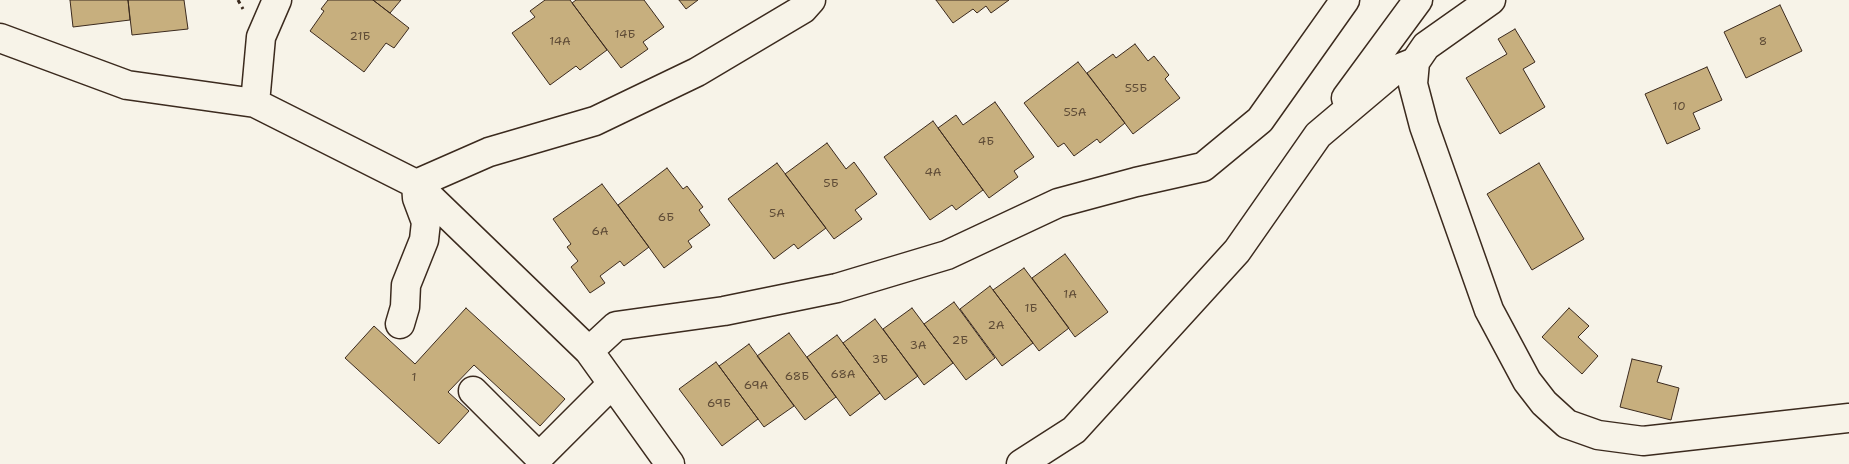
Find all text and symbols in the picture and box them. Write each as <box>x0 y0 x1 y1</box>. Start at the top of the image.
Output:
house number: 14Б <box>615 28 635 42</box>
house number: 21Б <box>350 30 370 44</box>
house number: 14А <box>549 35 571 49</box>
house number: 8 <box>1759 35 1767 49</box>
house number: 55Б <box>1125 82 1147 96</box>
house number: 10 <box>1672 100 1686 114</box>
house number: 55А <box>1063 106 1087 120</box>
house number: 4Б <box>978 135 994 149</box>
house number: 4А <box>924 166 942 180</box>
house number: 5Б <box>823 177 839 191</box>
house number: 5А <box>769 207 785 221</box>
house number: 6Б <box>658 211 674 225</box>
house number: 6А <box>591 225 609 239</box>
house number: 1А <box>1063 288 1077 302</box>
house number: 1Б <box>1025 302 1037 316</box>
house number: 2А <box>987 319 1005 333</box>
house number: 2Б <box>952 334 968 348</box>
house number: 3А <box>909 339 927 353</box>
house number: 3Б <box>872 353 888 367</box>
house number: 68А <box>830 368 856 382</box>
house number: 68Б <box>785 370 809 384</box>
house number: 1 <box>411 371 417 385</box>
house number: 69А <box>744 379 768 393</box>
house number: 69Б <box>707 397 731 411</box>

